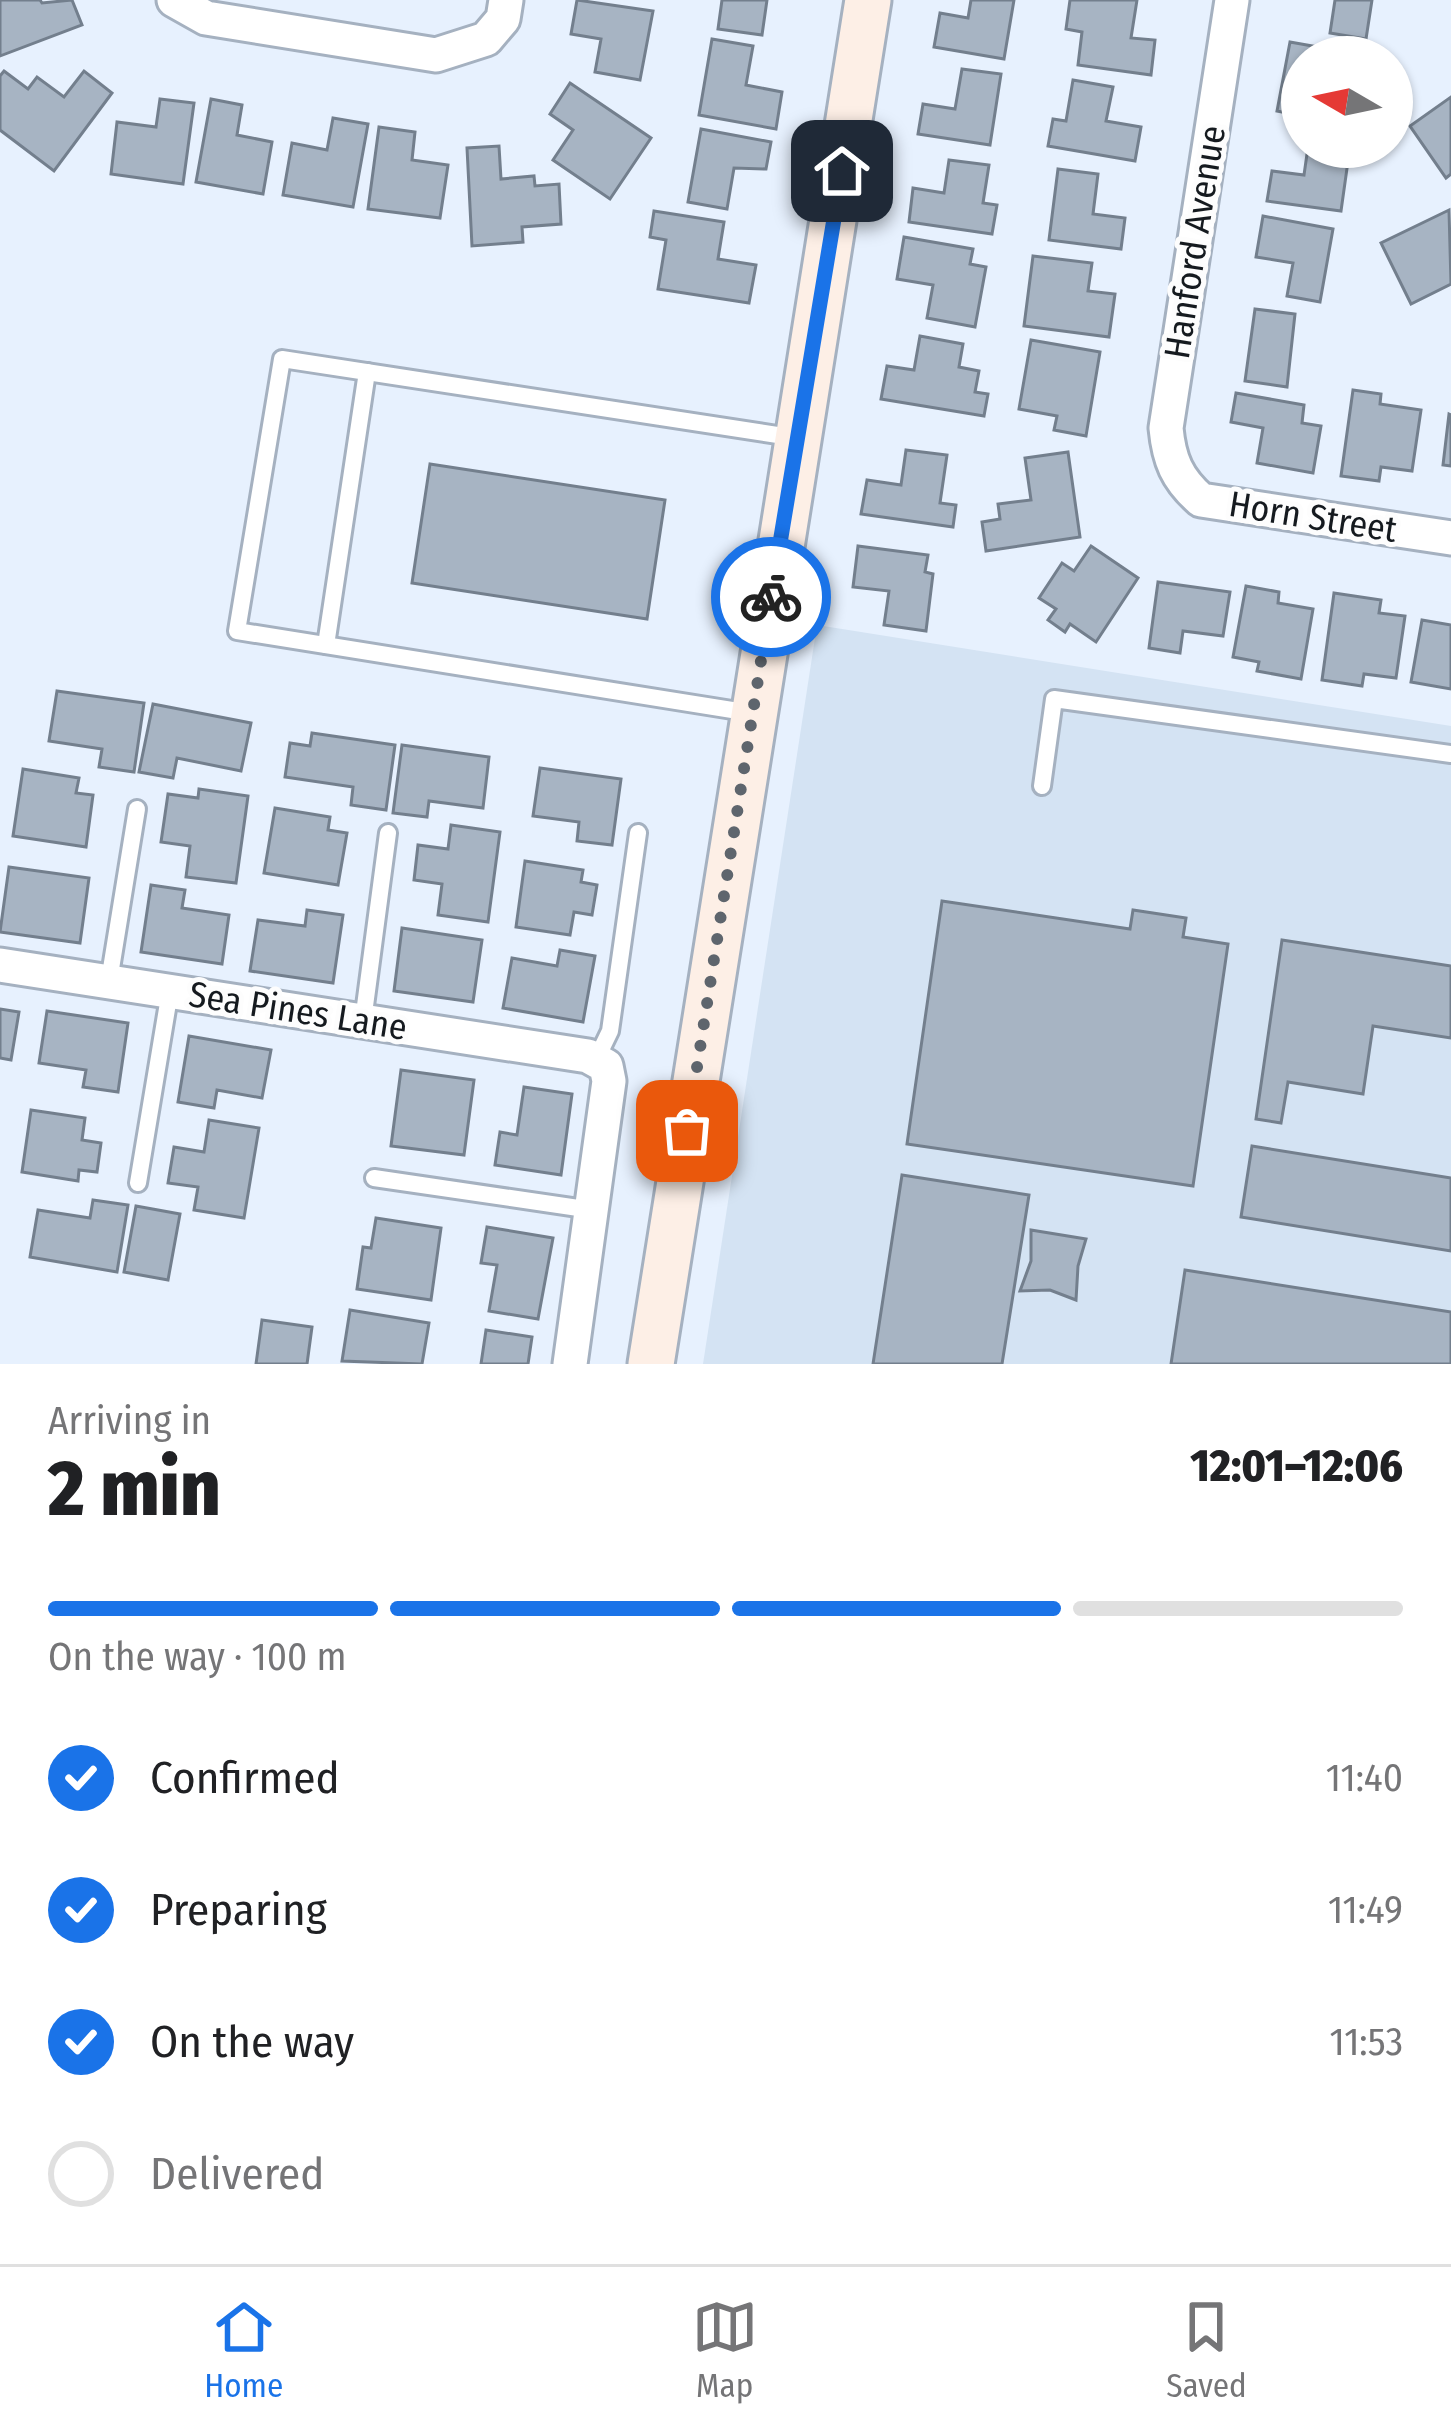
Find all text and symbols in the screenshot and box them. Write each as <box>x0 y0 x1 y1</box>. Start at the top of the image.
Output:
north arrow <box>1281 36 1413 168</box>
map controls <box>1281 36 1413 168</box>
pin <box>791 120 893 222</box>
street label: Hanford Avenue <box>1155 122 1235 362</box>
icon: home <box>809 138 875 204</box>
street label: Horn Street <box>1226 482 1400 552</box>
courier <box>711 537 831 657</box>
icon: bike <box>738 564 804 630</box>
street label: Sea Pines Lane <box>186 972 410 1050</box>
pin <box>636 1080 738 1182</box>
icon: bag <box>654 1098 720 1164</box>
text: Arriving in <box>48 1398 211 1444</box>
text: 12:01–12:06 <box>1190 1439 1403 1493</box>
text: 2 min <box>48 1442 221 1536</box>
text: On the way · 100 m <box>48 1634 347 1680</box>
icon: check <box>48 1745 114 1811</box>
text: Confirmed <box>150 1751 340 1805</box>
text: 11:40 <box>1326 1755 1403 1801</box>
icon: check <box>48 1877 114 1943</box>
text: Preparing <box>150 1883 327 1937</box>
text: 11:49 <box>1328 1887 1403 1933</box>
icon: check <box>48 2009 114 2075</box>
text: On the way <box>150 2015 354 2069</box>
text: 11:53 <box>1329 2019 1403 2065</box>
text: Delivered <box>150 2147 324 2201</box>
tab: Home <box>204 2294 283 2406</box>
tab: Map <box>692 2294 758 2406</box>
tab: Saved <box>1166 2294 1247 2406</box>

